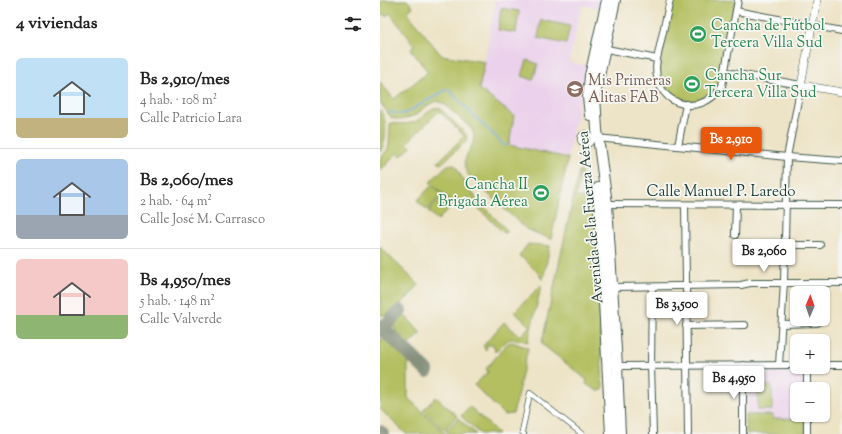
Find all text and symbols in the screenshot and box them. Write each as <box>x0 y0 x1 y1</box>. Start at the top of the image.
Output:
text: 4 viviendas <box>16 12 97 36</box>
icon: filters <box>342 13 364 35</box>
place label: Cancha de Fútbol Tercera Villa Sud <box>711 16 825 54</box>
sports icon: Cancha de Fútbol Tercera Villa Sud <box>688 24 708 44</box>
place label: Cancha Sur Tercera Villa Sud <box>705 66 817 104</box>
text: Bs 2,910/mes <box>140 68 230 92</box>
place label: Mis Primeras Alitas FAB <box>588 71 671 109</box>
icon: home <box>48 74 96 122</box>
sports icon: Cancha Sur Tercera Villa Sud <box>682 74 702 94</box>
school or university icon: Mis Primeras Alitas FAB <box>565 79 585 99</box>
text: 4 hab. · 108 m² <box>140 92 217 110</box>
text: Calle Patricio Lara <box>140 110 242 128</box>
pin: Bs 2,910 <box>690 127 772 161</box>
street label: Avenida de la Fuerza Aérea <box>573 130 610 304</box>
text: Bs 2,910 <box>710 131 752 149</box>
text: Bs 2,060/mes <box>140 169 233 193</box>
icon: home <box>48 175 96 223</box>
place label: Cancha II Brigada Aérea <box>438 175 528 213</box>
street label: Calle Manuel P. Laredo <box>647 182 795 203</box>
sports icon: Cancha II Brigada Aérea <box>531 183 551 203</box>
text: 2 hab. · 64 m² <box>140 193 212 211</box>
text: Calle José M. Carrasco <box>140 211 265 229</box>
pin: Bs 2,060 <box>723 239 805 273</box>
text: Bs 2,060 <box>741 243 787 261</box>
text: Bs 4,950/mes <box>140 269 231 293</box>
icon: home <box>48 275 96 323</box>
north arrow <box>790 286 830 326</box>
map controls <box>790 286 830 422</box>
pin: Bs 3,500 <box>636 292 718 326</box>
text: 5 hab. · 148 m² <box>140 293 215 311</box>
text: Bs 3,500 <box>655 296 699 314</box>
text: Calle Valverde <box>140 311 222 329</box>
button: + <box>790 334 830 374</box>
pin: Bs 4,950 <box>693 366 775 400</box>
text: Bs 4,950 <box>712 370 756 388</box>
button: − <box>790 382 830 422</box>

